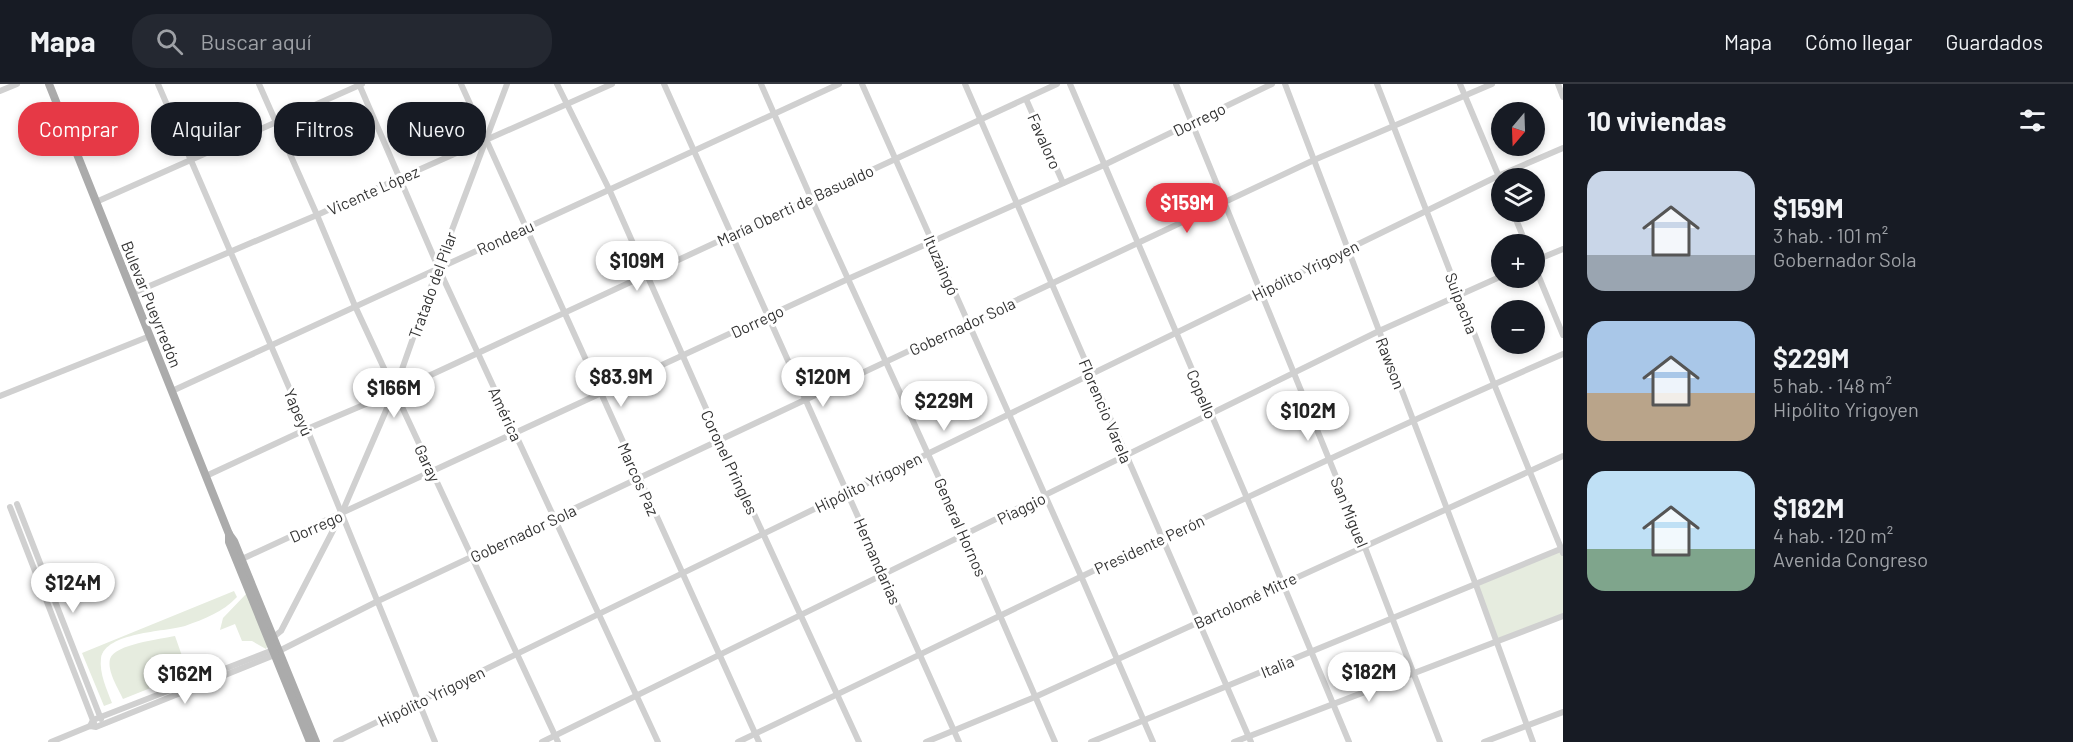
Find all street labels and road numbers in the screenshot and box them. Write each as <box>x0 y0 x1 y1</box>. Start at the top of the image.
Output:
street label: Dorrego <box>1170 98 1228 140</box>
street label: Favaloro <box>1024 110 1066 172</box>
street label: María Oberti de Basualdo <box>714 160 876 250</box>
street label: Vicente López <box>324 161 422 219</box>
street label: Rondeau <box>473 216 537 258</box>
street label: Tratado del Pilar <box>404 229 460 341</box>
street label: Ituzaingó <box>920 232 964 298</box>
street label: Hipólito Yrigoyen <box>1248 236 1362 304</box>
street label: Bulevar Pueyrredón <box>118 238 186 370</box>
street label: Suipacha <box>1442 270 1482 336</box>
street label: Gobernador Sola <box>906 293 1018 359</box>
street label: Dorrego <box>728 301 786 341</box>
street label: Rawson <box>1372 334 1410 392</box>
street label: Florencio Varela <box>1075 356 1137 466</box>
street label: Copello <box>1183 366 1221 422</box>
street label: América <box>485 384 527 444</box>
street label: Yapeyú <box>281 385 317 439</box>
street label: Coronel Pringles <box>697 407 763 517</box>
street label: Marcos Paz <box>614 440 664 518</box>
street label: Garay <box>411 441 445 485</box>
street label: Hipólito Yrigoyen <box>811 448 925 516</box>
street label: San Miguel <box>1327 474 1373 550</box>
street label: General Hornos <box>931 475 991 579</box>
street label: Piaggio <box>994 488 1048 528</box>
street label: Gobernador Sola <box>467 500 579 566</box>
street label: Dorrego <box>287 506 345 546</box>
street label: Presidente Perón <box>1091 510 1207 578</box>
street label: Hernandarias <box>850 515 906 607</box>
street label: Bartolomé Mitre <box>1191 568 1299 632</box>
street label: Italia <box>1258 651 1296 681</box>
street label: Hipólito Yrigoyen <box>374 662 488 730</box>

